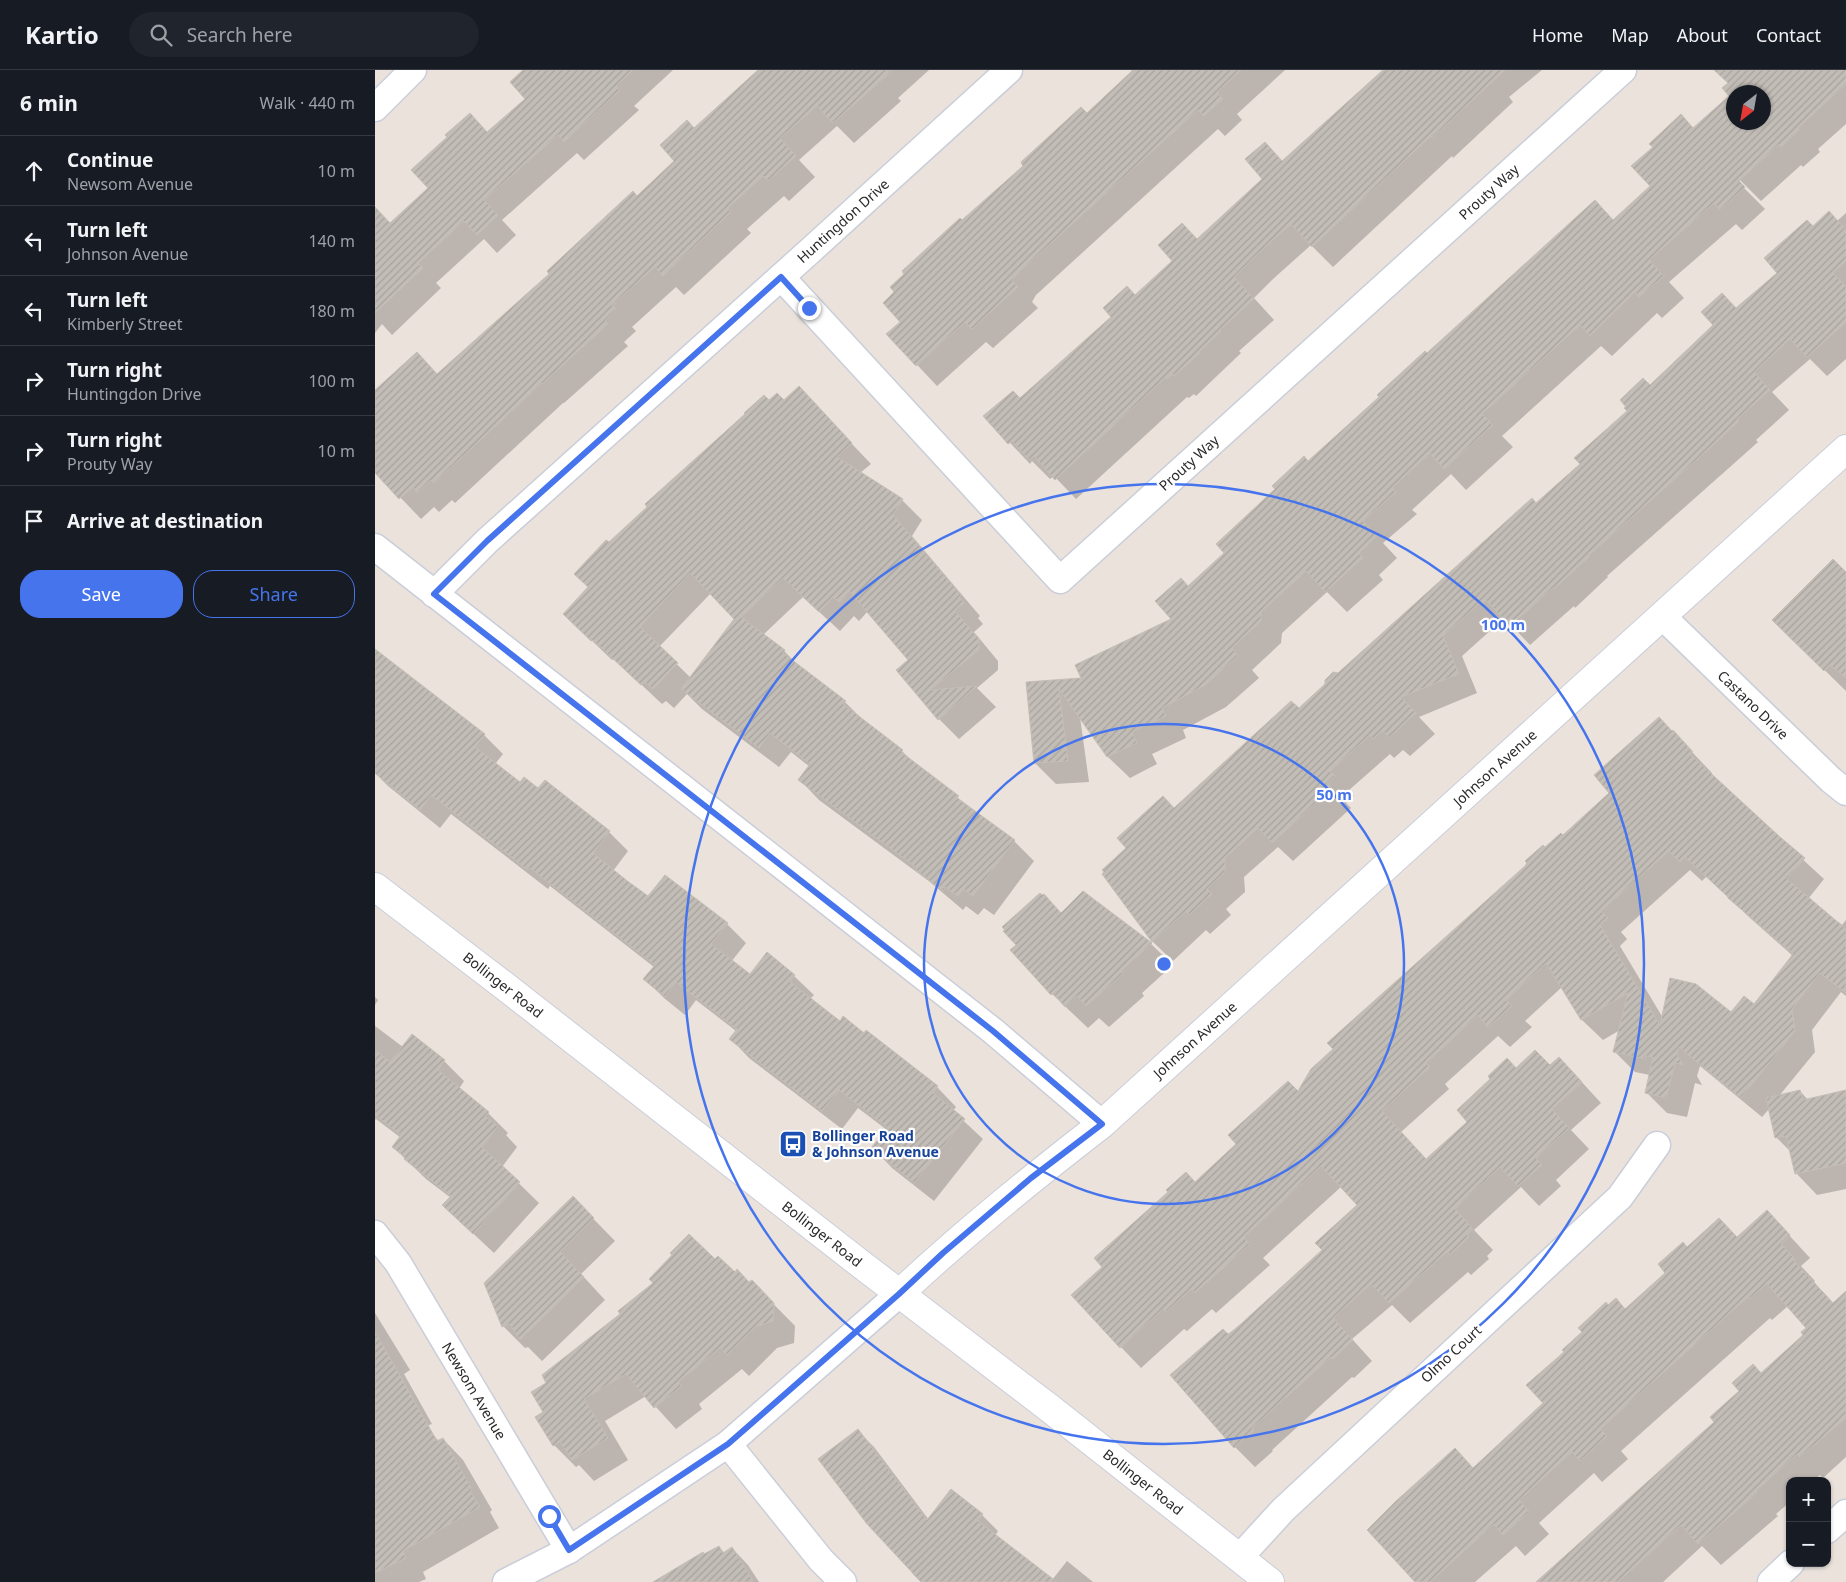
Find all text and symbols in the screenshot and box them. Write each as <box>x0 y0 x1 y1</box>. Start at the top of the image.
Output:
search box <box>129 12 479 57</box>
text: Kartio <box>25 18 99 51</box>
icon: search <box>147 21 175 49</box>
text: Search here <box>187 22 292 48</box>
text: Home <box>1532 23 1583 47</box>
text: Map <box>1611 23 1649 47</box>
text: About <box>1677 23 1728 47</box>
text: Contact <box>1756 23 1821 47</box>
north arrow <box>1726 85 1771 130</box>
text: 6 min <box>20 89 78 117</box>
text: Walk · 440 m <box>260 92 355 114</box>
text: Continue <box>67 147 153 173</box>
icon: ahead <box>20 157 48 185</box>
street label: Prouty Way <box>1455 159 1523 224</box>
text: 10 m <box>318 160 355 182</box>
text: Newsom Avenue <box>67 173 193 195</box>
street label: Huntingdon Drive <box>793 174 893 267</box>
text: Turn left <box>67 217 148 243</box>
icon: left <box>20 227 48 255</box>
text: 140 m <box>308 230 355 252</box>
text: Johnson Avenue <box>67 243 188 265</box>
text: Turn left <box>67 287 148 313</box>
icon: left <box>20 297 48 325</box>
route end <box>798 297 821 320</box>
text: 180 m <box>308 300 355 322</box>
text: Kimberly Street <box>67 313 183 335</box>
text: Turn right <box>67 357 162 383</box>
icon: right <box>20 367 48 395</box>
text: 100 m <box>308 370 355 392</box>
text: Huntingdon Drive <box>67 383 201 405</box>
text: Turn right <box>67 427 162 453</box>
street label: Prouty Way <box>1155 430 1223 495</box>
icon: right <box>20 437 48 465</box>
text: 10 m <box>318 440 355 462</box>
text: Prouty Way <box>67 453 152 475</box>
icon: arrive <box>20 507 48 535</box>
text: Arrive at destination <box>67 508 263 534</box>
button: Save <box>20 570 183 618</box>
button: Share <box>193 570 355 618</box>
text: 100 m <box>1481 614 1525 634</box>
street label: Castano Drive <box>1714 666 1793 743</box>
street label: Johnson Avenue <box>1447 725 1541 812</box>
text: 50 m <box>1316 784 1352 804</box>
street label: Bollinger Road <box>459 947 547 1022</box>
centre of rings <box>1155 955 1173 973</box>
street label: Johnson Avenue <box>1147 997 1241 1084</box>
place label: Bollinger Road & Johnson Avenue <box>812 1126 939 1161</box>
bus stop icon: Bollinger Road & Johnson Avenue <box>778 1129 808 1159</box>
street label: Bollinger Road <box>778 1196 866 1271</box>
street label: Olmo Court <box>1416 1321 1485 1387</box>
street label: Newsom Avenue <box>438 1339 511 1443</box>
street label: Bollinger Road <box>1099 1444 1187 1519</box>
map controls <box>1786 1477 1831 1567</box>
button: + <box>1786 1477 1831 1522</box>
route start <box>538 1505 561 1528</box>
button: − <box>1786 1522 1831 1567</box>

